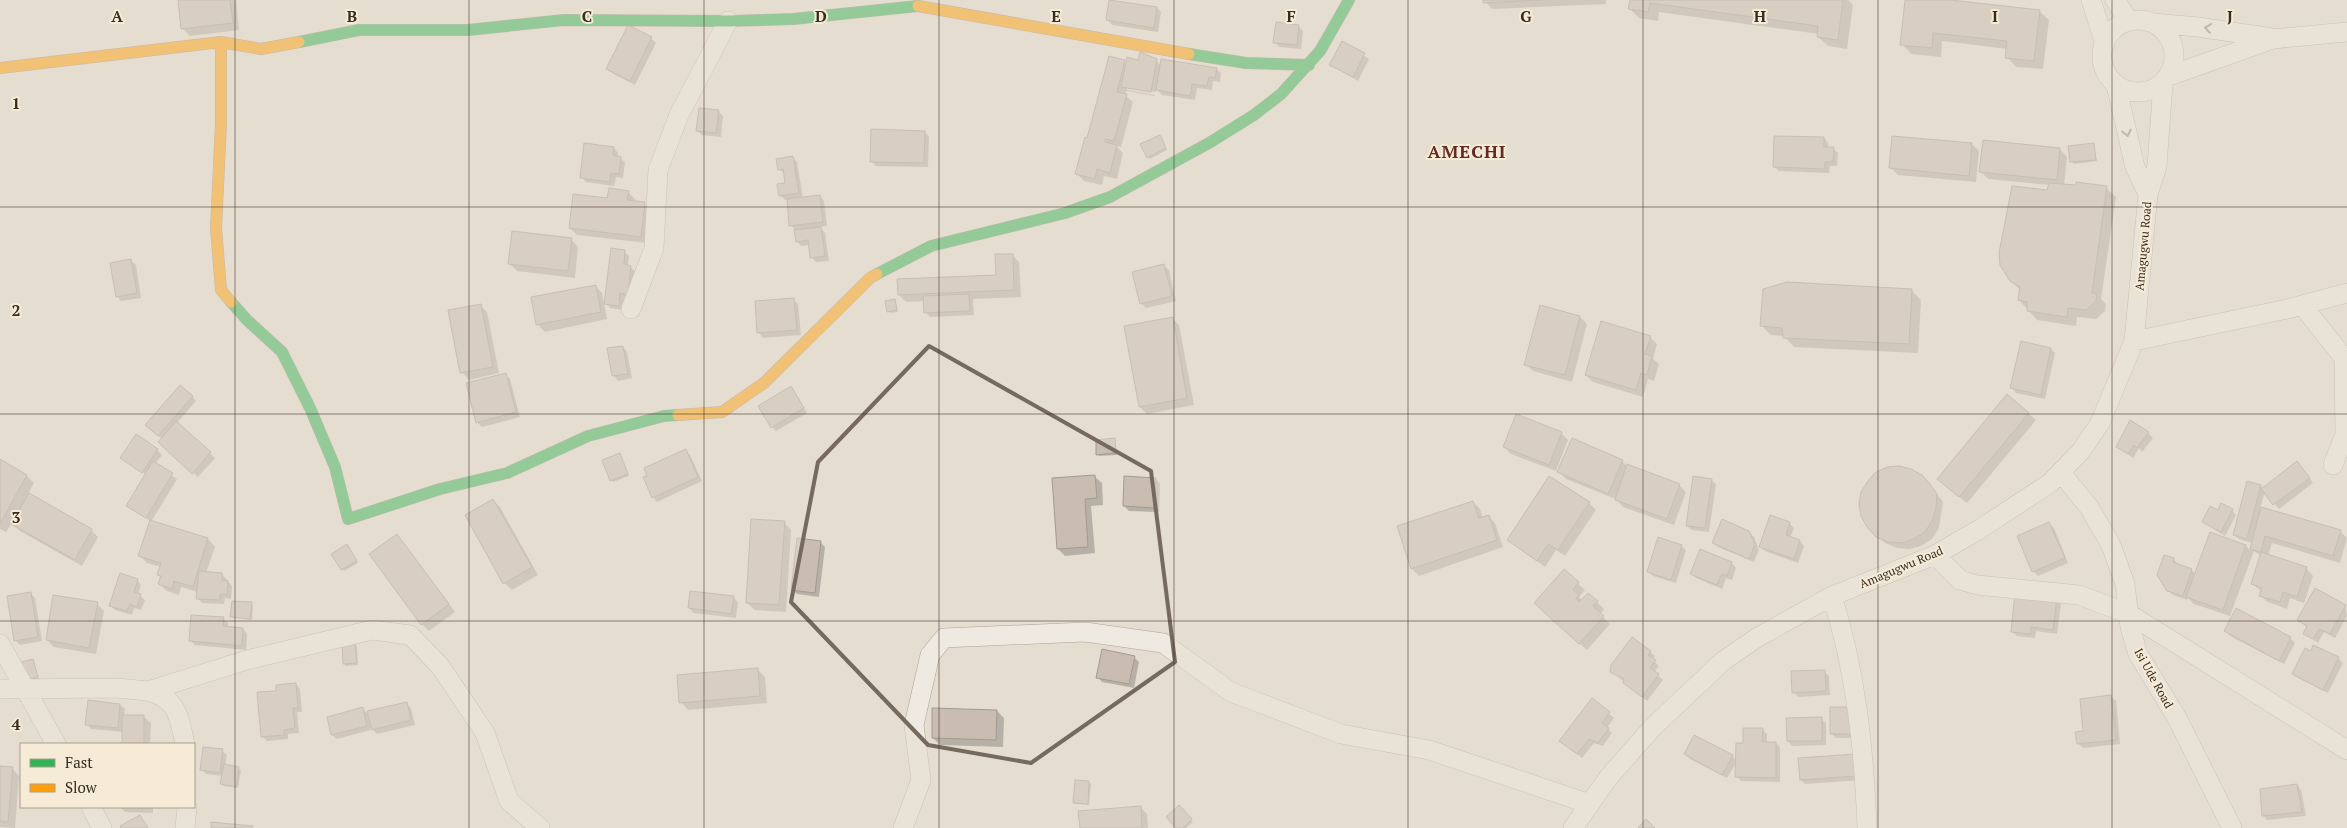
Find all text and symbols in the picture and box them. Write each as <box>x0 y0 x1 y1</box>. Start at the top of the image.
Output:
text: A <box>111 5 123 27</box>
text: B <box>347 5 357 27</box>
text: C <box>582 5 592 27</box>
text: D <box>815 5 827 27</box>
text: E <box>1051 5 1061 27</box>
text: F <box>1286 5 1296 27</box>
text: G <box>1520 5 1532 27</box>
text: H <box>1754 5 1766 27</box>
text: I <box>1992 5 1998 27</box>
text: J <box>2227 5 2233 27</box>
one-way arrow <box>2203 23 2211 34</box>
text: 1 <box>11 92 21 114</box>
one-way arrow <box>2121 128 2132 137</box>
district label: AMECHI <box>1427 139 1507 163</box>
street label: Amagugwu Road <box>2132 200 2154 291</box>
text: 2 <box>11 299 21 321</box>
text: 3 <box>11 506 21 528</box>
street label: Amagugwu Road <box>1857 542 1945 591</box>
street label: Isi Ude Road <box>2131 645 2177 711</box>
text: 4 <box>11 713 21 735</box>
legend <box>20 743 195 808</box>
text: Fast <box>65 752 93 772</box>
text: Slow <box>65 777 98 797</box>

